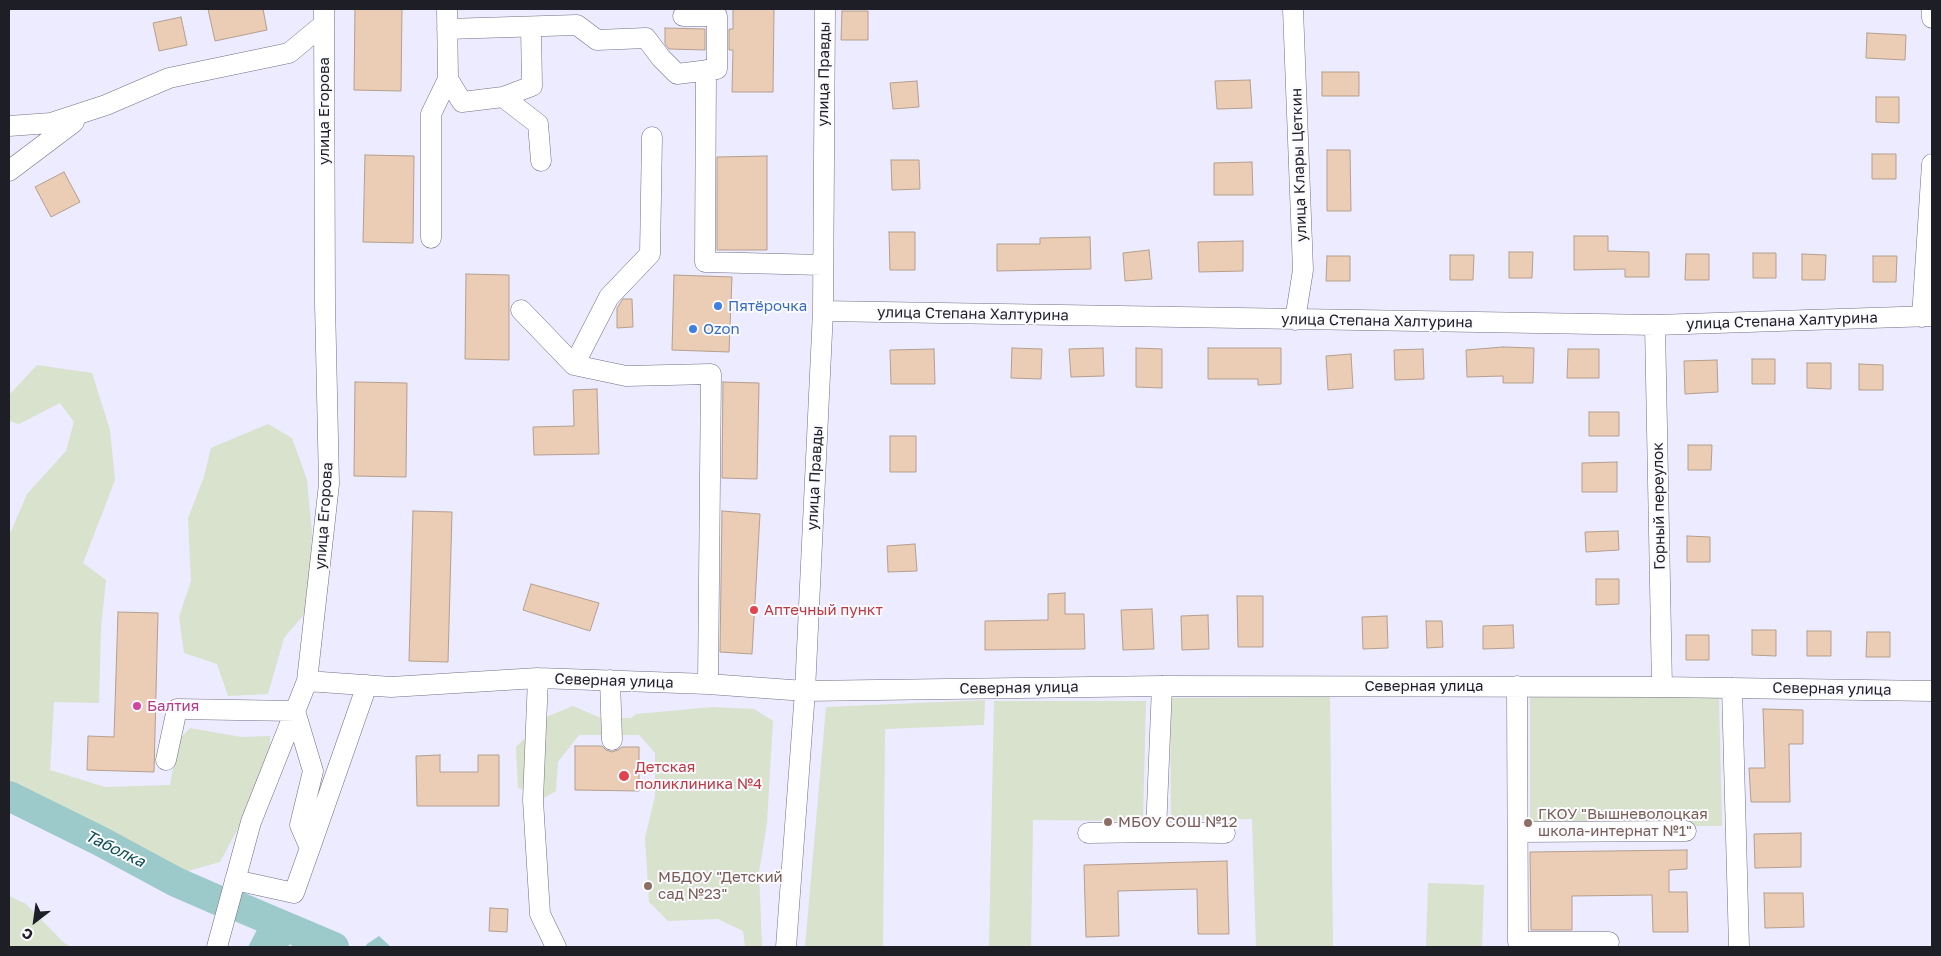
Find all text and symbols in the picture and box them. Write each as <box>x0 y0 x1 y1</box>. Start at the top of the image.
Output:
street label: улица Правды <box>814 21 834 127</box>
street label: улица Егорова <box>315 57 333 165</box>
street label: улица Клары Цеткин <box>1287 88 1311 242</box>
place label: Пятёрочка <box>728 297 807 315</box>
marker: Пятёрочка <box>712 300 724 312</box>
street label: улица Степана Халтурина <box>877 303 1069 325</box>
street label: улица Степана Халтурина <box>1686 309 1878 333</box>
street label: улица Степана Халтурина <box>1281 310 1473 332</box>
place label: Ozon <box>703 320 740 338</box>
marker: Ozon <box>687 323 699 335</box>
street label: улица Правды <box>803 425 827 531</box>
street label: Горный переулок <box>1649 442 1669 570</box>
street label: улица Егорова <box>311 462 337 570</box>
place label: Аптечный пункт <box>764 601 883 619</box>
marker: Аптечный пункт <box>748 604 760 616</box>
street label: Северная улица <box>554 670 674 692</box>
street label: Северная улица <box>1364 677 1484 695</box>
street label: Северная улица <box>959 678 1079 698</box>
street label: Северная улица <box>1772 679 1892 699</box>
place label: Балтия <box>147 697 199 715</box>
marker: Балтия <box>131 700 143 712</box>
place label: Детская поликлиника №4 <box>635 758 762 793</box>
marker: Детская поликлиника №4 <box>617 769 631 783</box>
place label: ГКОУ "Вышневолоцкая школа-интернат №1" <box>1538 805 1708 840</box>
place label: МБОУ СОШ №12 <box>1118 813 1237 831</box>
marker: МБОУ СОШ №12 <box>1102 816 1114 828</box>
marker: ГКОУ "Вышневолоцкая школа-интернат №1" <box>1522 817 1534 829</box>
water label: Таболка <box>82 826 148 872</box>
place label: МБДОУ "Детский сад №23" <box>658 868 783 903</box>
marker: МБДОУ "Детский сад №23" <box>642 880 654 892</box>
north arrow <box>10 896 60 946</box>
text: С <box>19 925 36 944</box>

